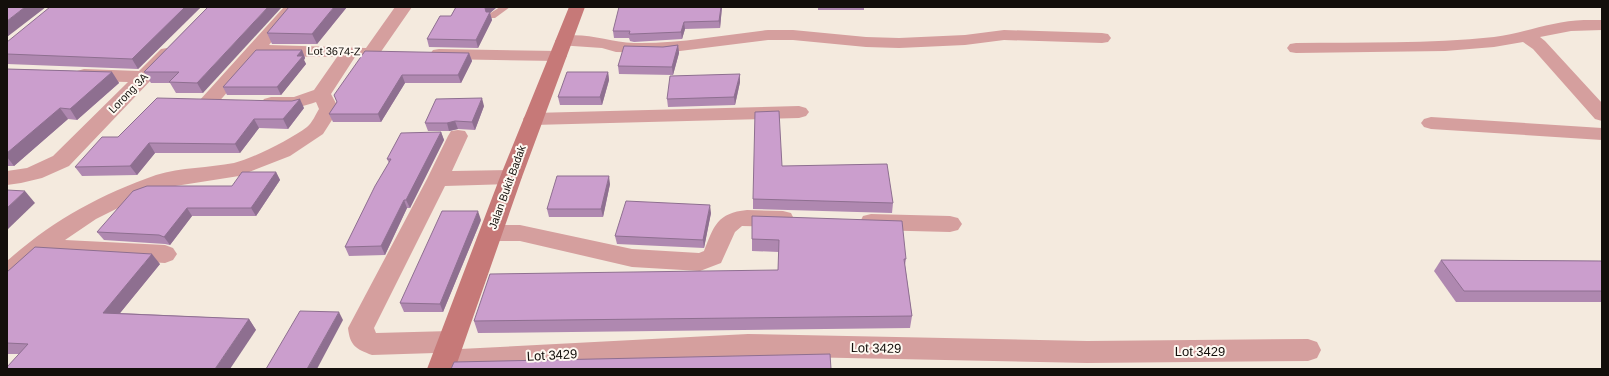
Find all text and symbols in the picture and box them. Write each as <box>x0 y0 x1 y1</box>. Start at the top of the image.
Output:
street label: Lot 3674-Z <box>307 45 361 57</box>
street label: Lorong 3A <box>106 70 150 115</box>
street label: Jalan Bukit Badak <box>486 143 528 230</box>
street label: Lot 3429 <box>851 340 901 356</box>
street label: Lot 3429 <box>1175 344 1225 359</box>
street label: Lot 3429 <box>526 346 578 364</box>

